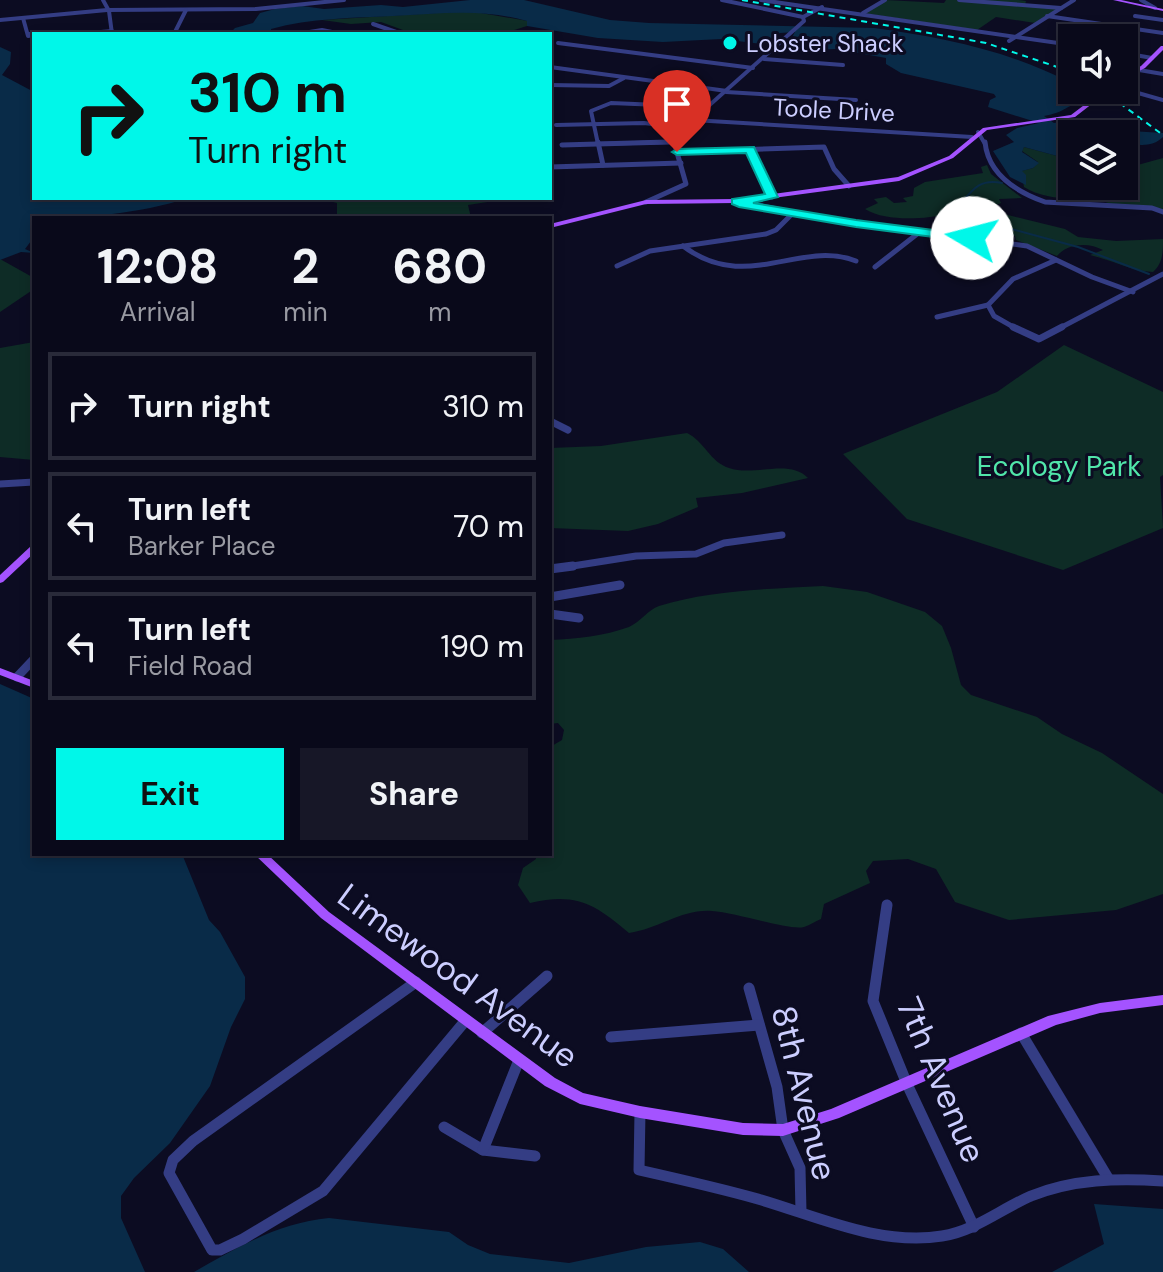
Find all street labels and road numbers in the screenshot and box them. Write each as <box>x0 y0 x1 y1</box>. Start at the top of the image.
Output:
street label: Toole Drive <box>772 91 896 129</box>
street label: Limewood Avenue <box>329 874 587 1078</box>
street label: 7th Avenue <box>886 990 996 1170</box>
street label: 8th Avenue <box>761 1001 847 1185</box>

